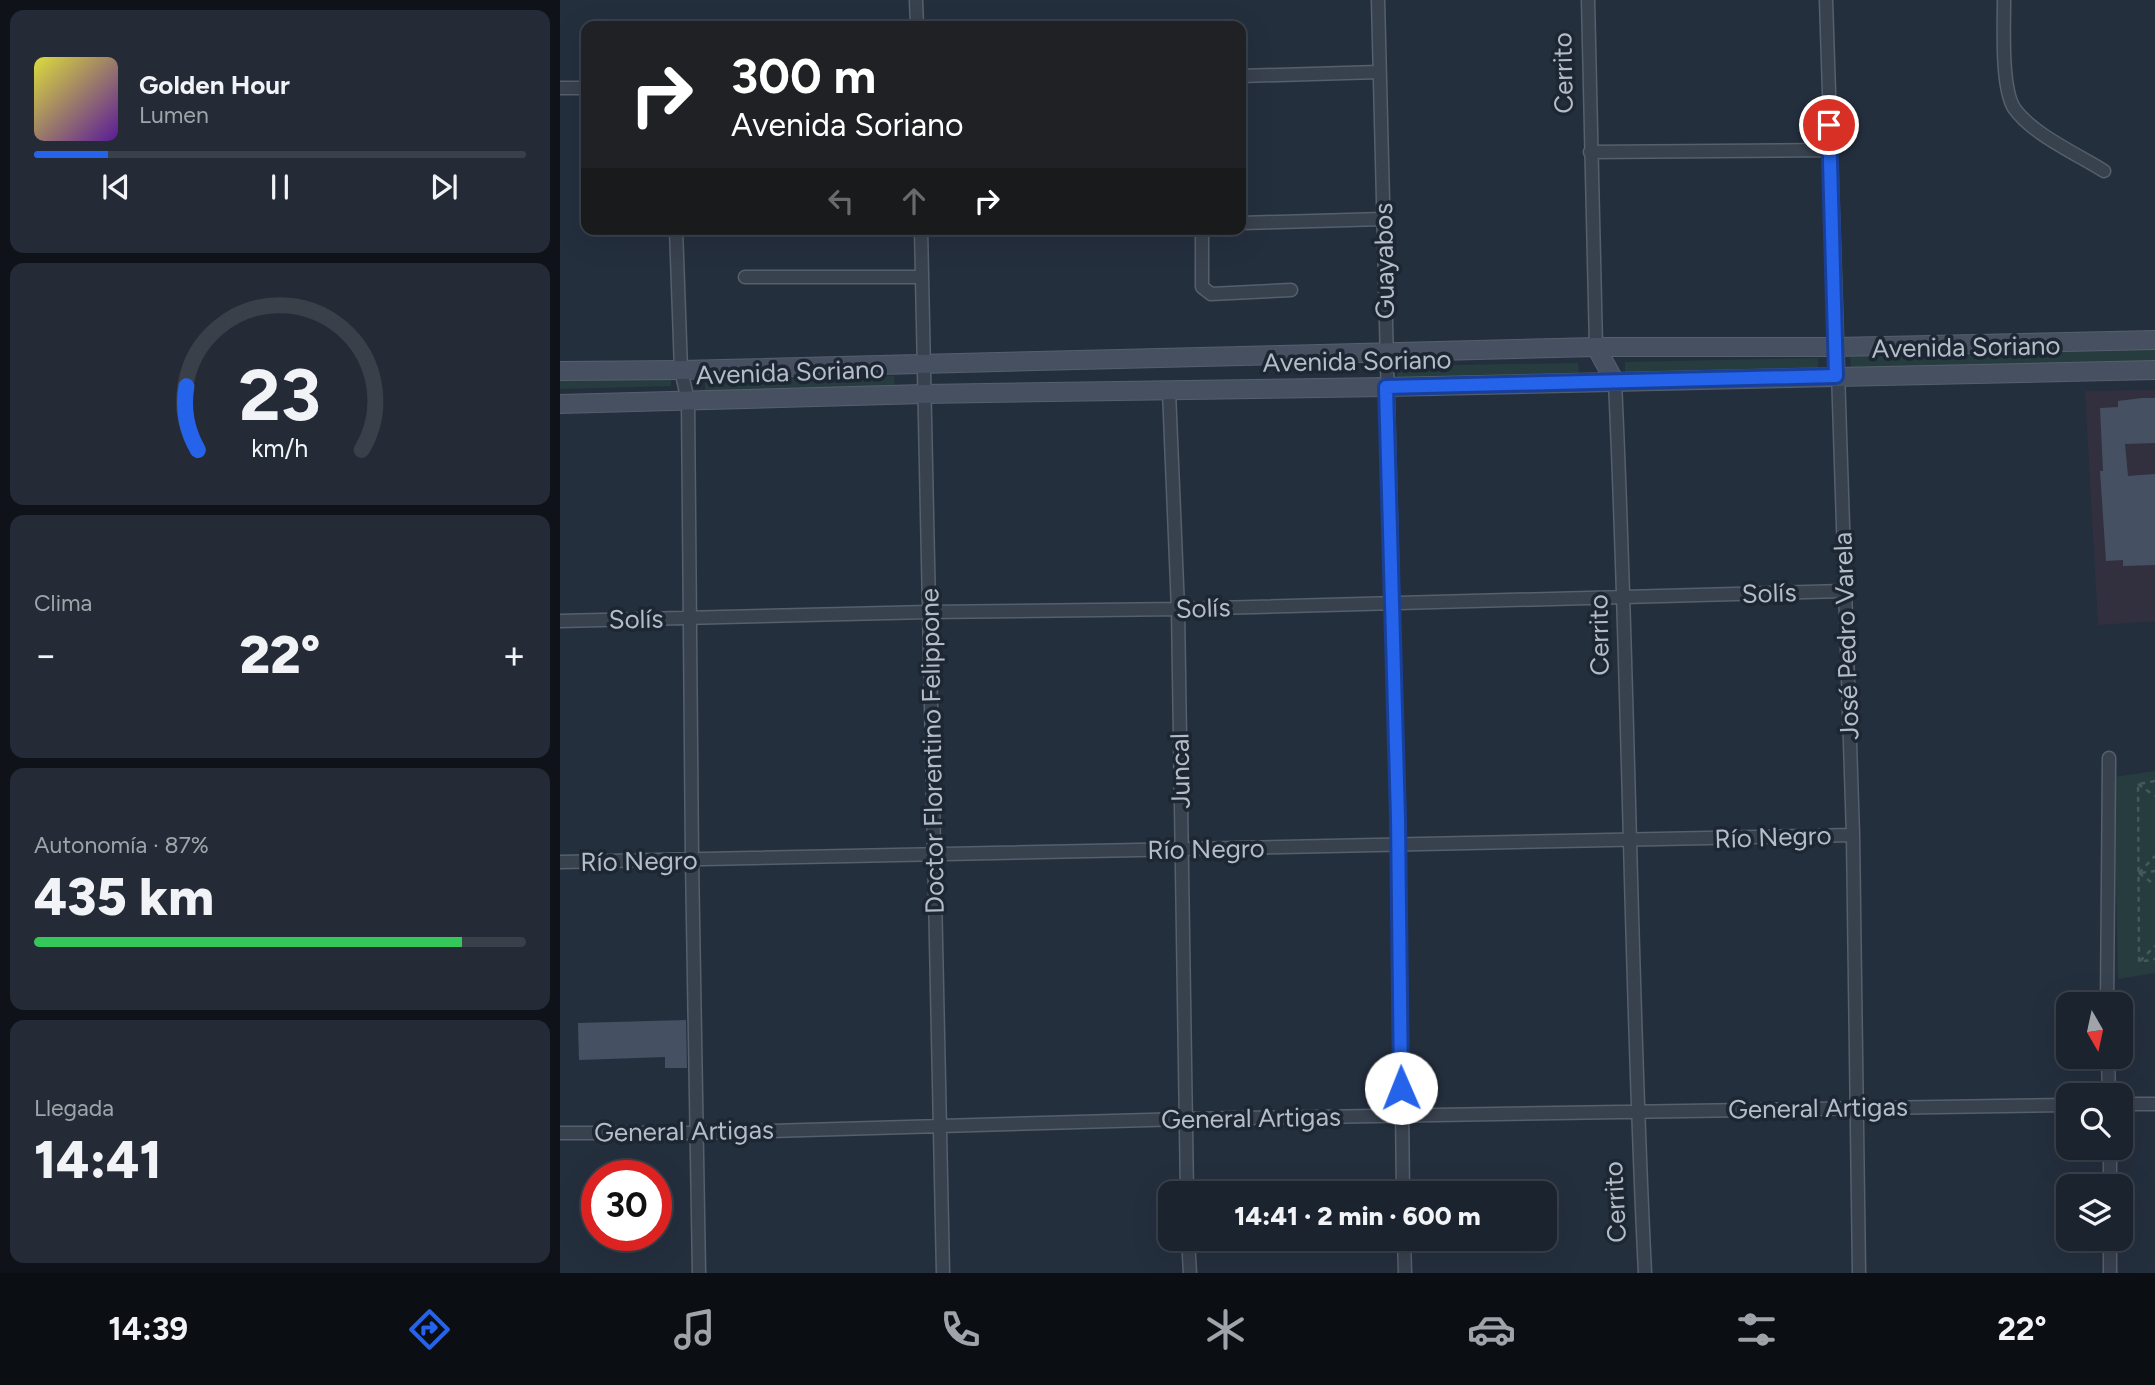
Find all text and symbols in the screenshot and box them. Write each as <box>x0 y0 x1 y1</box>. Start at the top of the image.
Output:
street label: Cerrito <box>1546 32 1580 114</box>
text: 300 m <box>731 46 876 105</box>
icon: right <box>616 49 707 140</box>
text: Golden Hour <box>139 69 290 101</box>
pin <box>1799 95 1859 155</box>
text: Lumen <box>139 101 209 129</box>
text: Avenida Soriano <box>731 106 963 144</box>
icon: arrive <box>1810 106 1848 144</box>
icon: previous <box>97 168 135 206</box>
icon: pause <box>261 168 299 206</box>
icon: next <box>425 168 463 206</box>
icon: left <box>822 182 860 220</box>
icon: ahead <box>895 182 933 220</box>
icon: right <box>968 182 1006 220</box>
street label: Guayabos <box>1367 203 1401 319</box>
street label: Avenida Soriano <box>1871 329 2061 365</box>
street label: Avenida Soriano <box>1262 343 1452 379</box>
text: 23 <box>239 351 321 438</box>
street label: Avenida Soriano <box>695 353 885 391</box>
text: km/h <box>251 433 309 463</box>
street label: José Pedro Varela <box>1826 532 1866 740</box>
street label: Solís <box>1741 576 1797 610</box>
street label: Doctor Florentino Felippone <box>913 588 951 914</box>
text: Clima <box>34 589 92 617</box>
street label: Solís <box>1175 591 1231 625</box>
street label: Cerrito <box>1582 594 1616 676</box>
street label: Solís <box>608 603 664 635</box>
text: 22° <box>239 624 321 686</box>
text: − <box>34 632 58 678</box>
text: + <box>502 632 526 678</box>
street label: Juncal <box>1163 733 1197 809</box>
street label: Río Negro <box>1714 819 1832 855</box>
text: Autonomía · 87% <box>34 831 209 859</box>
street label: Río Negro <box>1147 832 1265 866</box>
street label: Río Negro <box>580 844 698 878</box>
text: 435 km <box>34 866 214 928</box>
north arrow <box>2056 992 2133 1069</box>
map controls <box>2056 992 2133 1251</box>
position arrow <box>1364 1051 1438 1125</box>
button: search <box>2056 1083 2133 1160</box>
street label: General Artigas <box>1728 1090 1908 1126</box>
text: Llegada <box>34 1094 114 1122</box>
street label: General Artigas <box>1161 1100 1341 1136</box>
street label: General Artigas <box>594 1113 774 1149</box>
text: 14:41 <box>34 1129 162 1191</box>
speed limit sign: 30 <box>581 1160 672 1251</box>
street label: Cerrito <box>1597 1161 1633 1243</box>
button: layers <box>2056 1174 2133 1251</box>
text: 14:41 · 2 min · 600 m <box>1234 1200 1481 1232</box>
icon: directions <box>405 1305 454 1354</box>
icon: music <box>670 1305 719 1354</box>
icon: phone <box>936 1305 985 1354</box>
icon: climate <box>1201 1305 1250 1354</box>
icon: car <box>1467 1305 1516 1354</box>
icon: filters <box>1732 1305 1781 1354</box>
text: 14:39 <box>108 1310 188 1348</box>
text: 22° <box>1998 1310 2047 1348</box>

